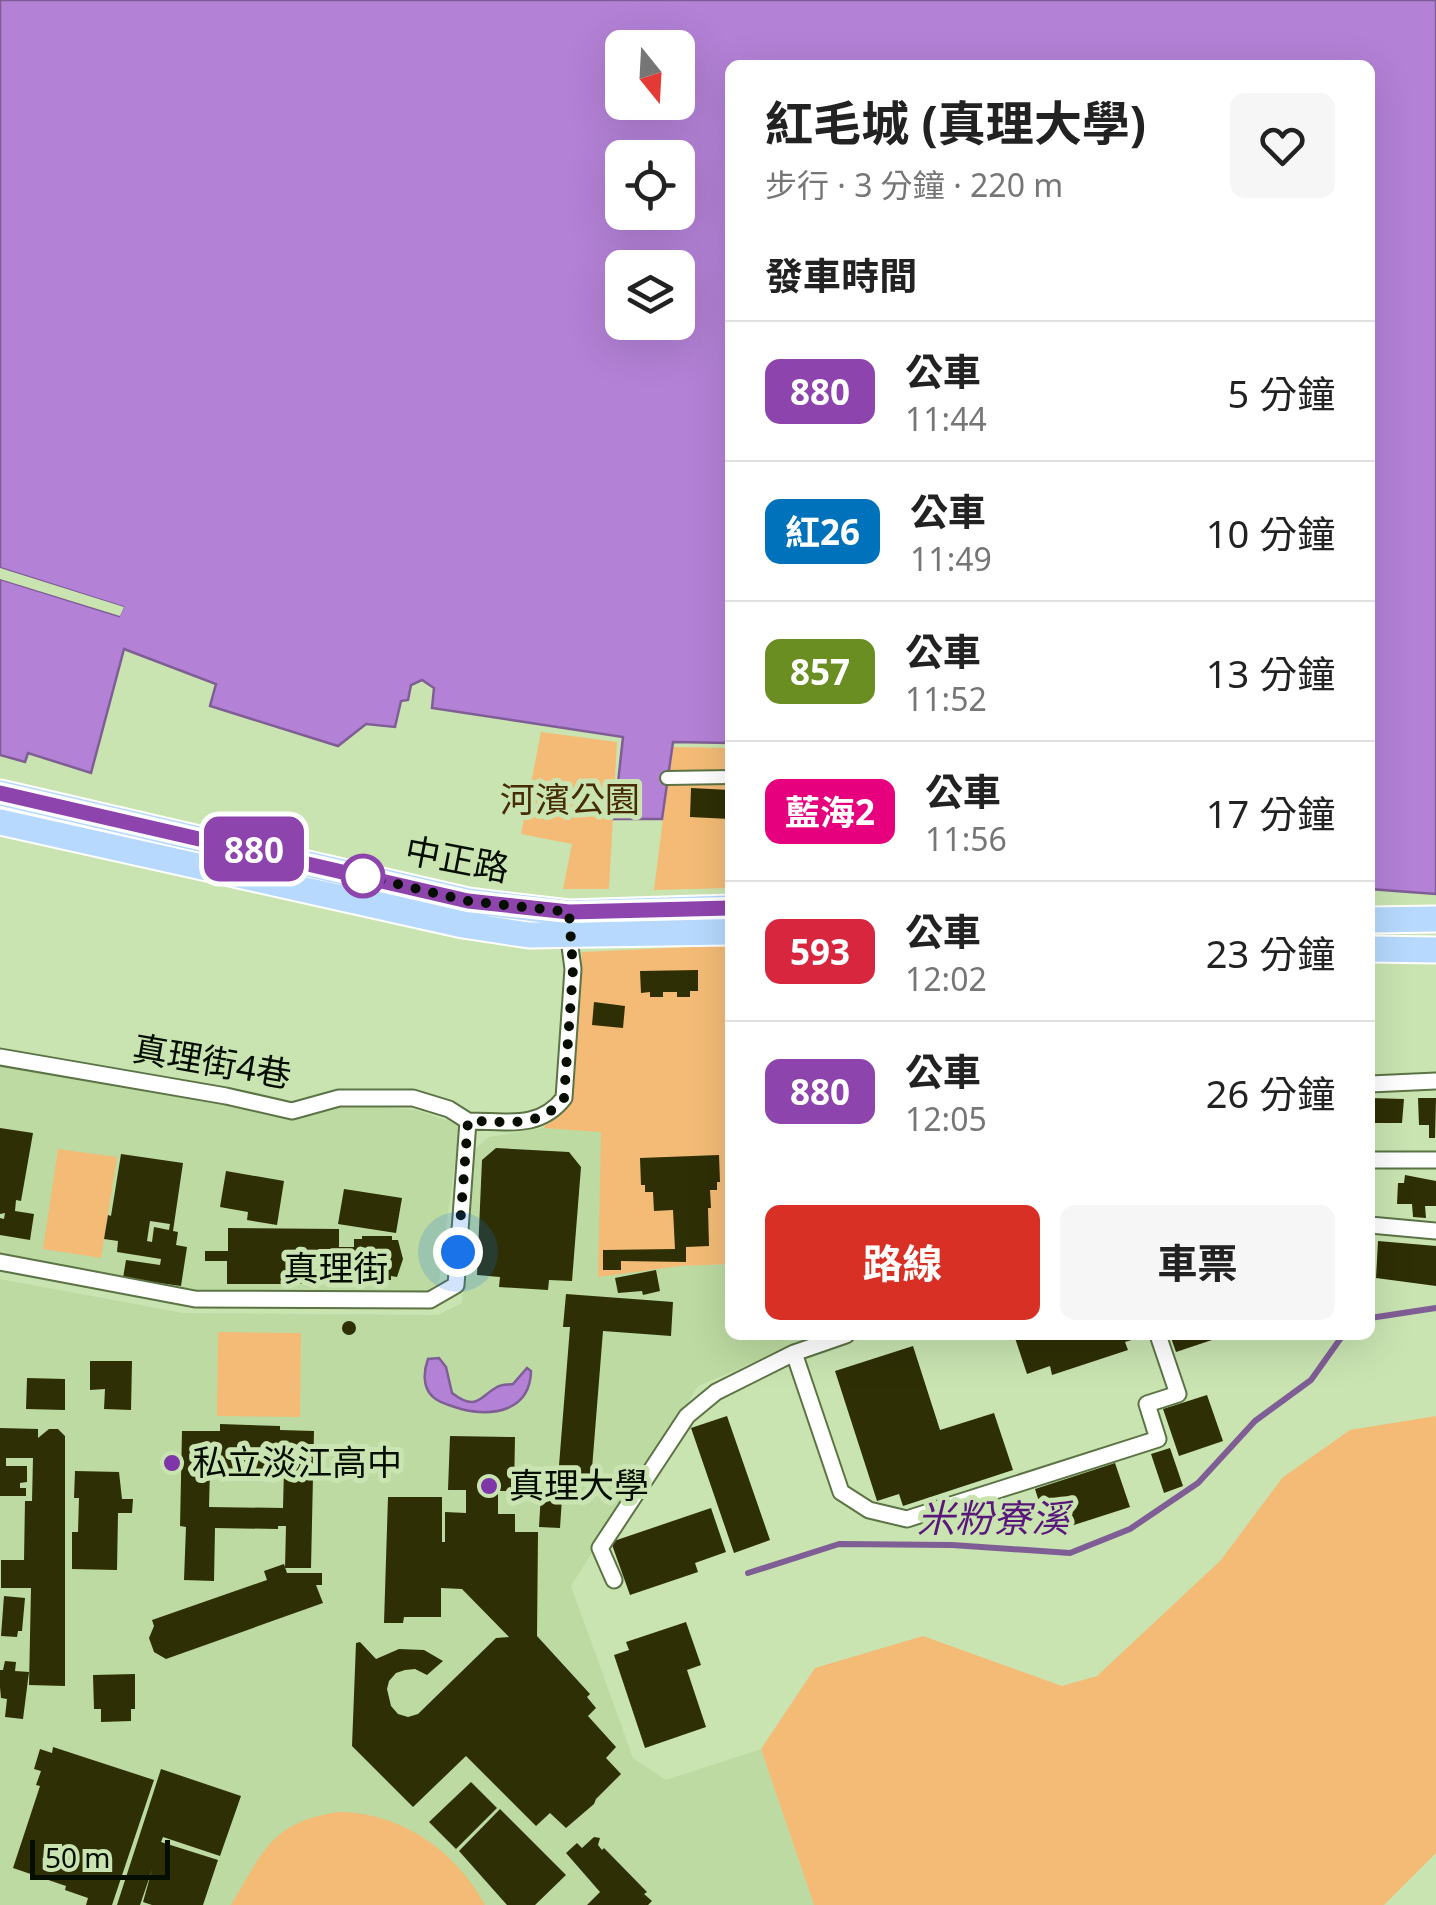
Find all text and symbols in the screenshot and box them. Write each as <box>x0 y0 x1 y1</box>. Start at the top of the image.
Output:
north arrow <box>605 30 695 120</box>
map controls <box>605 30 695 340</box>
text: 紅毛城 (真理大學) <box>765 90 1146 155</box>
button: heart <box>1230 93 1335 198</box>
button: locate <box>605 140 695 230</box>
text: 步行 · 3 分鐘 · 220 m <box>765 163 1063 206</box>
text: 發車時間 <box>765 249 917 301</box>
button: layers <box>605 250 695 340</box>
text: 公車 <box>905 345 981 397</box>
text: 5 分鐘 <box>1227 367 1335 419</box>
text: 880 <box>790 368 850 415</box>
text: 11:44 <box>905 397 987 440</box>
text: 公車 <box>910 485 986 537</box>
text: 10 分鐘 <box>1206 507 1335 559</box>
text: 紅26 <box>785 508 860 555</box>
text: 11:49 <box>910 537 992 580</box>
text: 公車 <box>905 625 981 677</box>
text: 13 分鐘 <box>1206 647 1335 699</box>
text: 857 <box>790 648 850 695</box>
text: 11:52 <box>905 677 987 720</box>
text: 公車 <box>925 765 1001 817</box>
park label: 河濱公園 <box>500 775 640 822</box>
text: 17 分鐘 <box>1206 787 1335 839</box>
text: 藍海2 <box>785 788 875 835</box>
line badge: 880 <box>196 816 312 882</box>
text: 11:56 <box>925 817 1007 860</box>
street label: 中正路 <box>401 825 513 892</box>
text: 880 <box>224 826 284 873</box>
unlabelled marker <box>342 855 384 897</box>
text: 公車 <box>905 905 981 957</box>
text: 23 分鐘 <box>1206 927 1335 979</box>
text: 593 <box>790 928 850 975</box>
text: 12:02 <box>905 957 987 1000</box>
street label: 真理街4巷 <box>129 1023 295 1098</box>
text: 公車 <box>905 1045 981 1097</box>
text: 26 分鐘 <box>1206 1067 1335 1119</box>
text: 880 <box>790 1068 850 1115</box>
text: 12:05 <box>905 1097 987 1140</box>
button: 路線 <box>765 1205 1040 1320</box>
button: 車票 <box>1060 1205 1335 1320</box>
your location <box>433 1227 483 1277</box>
street label: 真理街 <box>283 1244 389 1291</box>
place label: 私立淡江高中 <box>192 1438 402 1485</box>
marker: 私立淡江高中 <box>161 1452 183 1474</box>
place label: 真理大學 <box>509 1461 649 1508</box>
marker: 真理大學 <box>478 1475 500 1497</box>
water label: 米粉寮溪 <box>917 1491 1074 1543</box>
scale bar <box>30 1835 170 1880</box>
text: 50 m <box>45 1838 111 1876</box>

